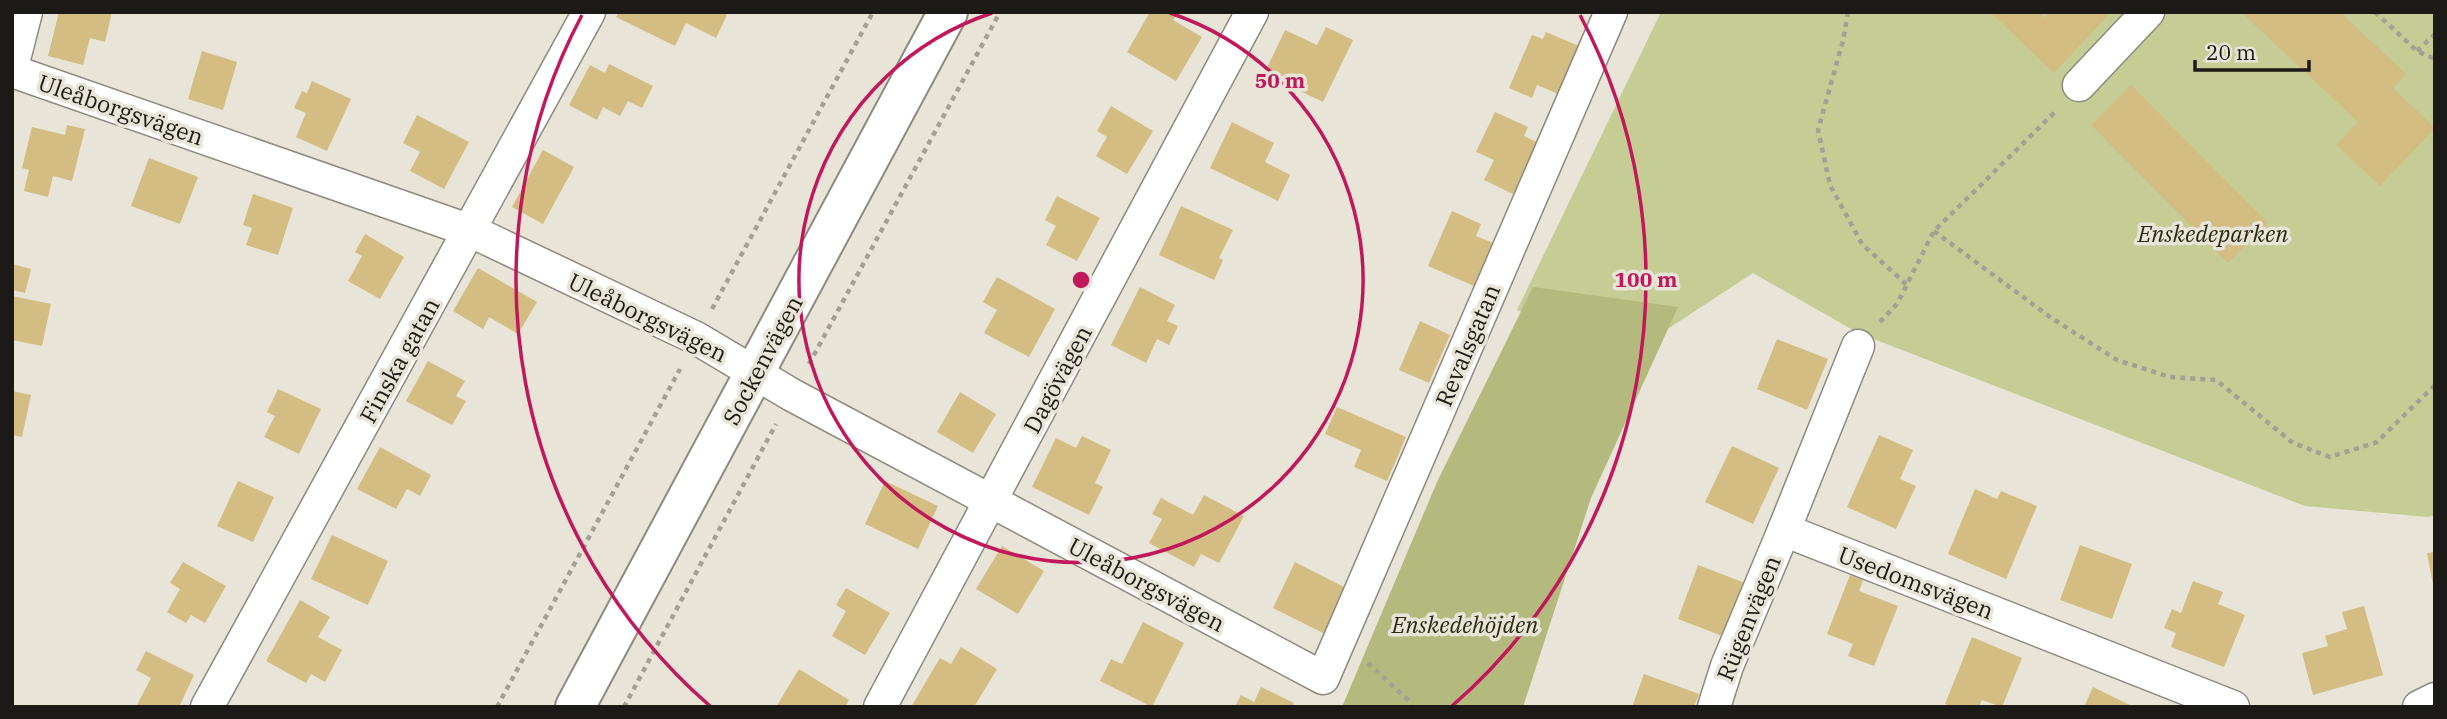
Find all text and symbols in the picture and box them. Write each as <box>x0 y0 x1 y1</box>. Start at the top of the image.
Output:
scale bar <box>2195 28 2309 72</box>
text: 20 m <box>2206 38 2256 66</box>
text: 50 m <box>1255 66 1305 94</box>
street label: Uleåborgsvägen <box>34 67 208 151</box>
park label: Enskedeparken <box>2137 218 2288 248</box>
text: 100 m <box>1614 265 1678 293</box>
street label: Uleåborgsvägen <box>564 266 732 368</box>
centre of rings <box>1069 268 1093 292</box>
street label: Revalsgatan <box>1428 279 1506 411</box>
street label: Sockenvägen <box>715 290 809 430</box>
street label: Finska gatan <box>352 292 446 428</box>
street label: Dagövägen <box>1016 320 1098 438</box>
street label: Uleåborgsvägen <box>1063 530 1231 638</box>
street label: Usedomsvägen <box>1834 539 1998 625</box>
street label: Rügenvägen <box>1709 551 1787 685</box>
park label: Enskedehöjden <box>1391 609 1538 639</box>

